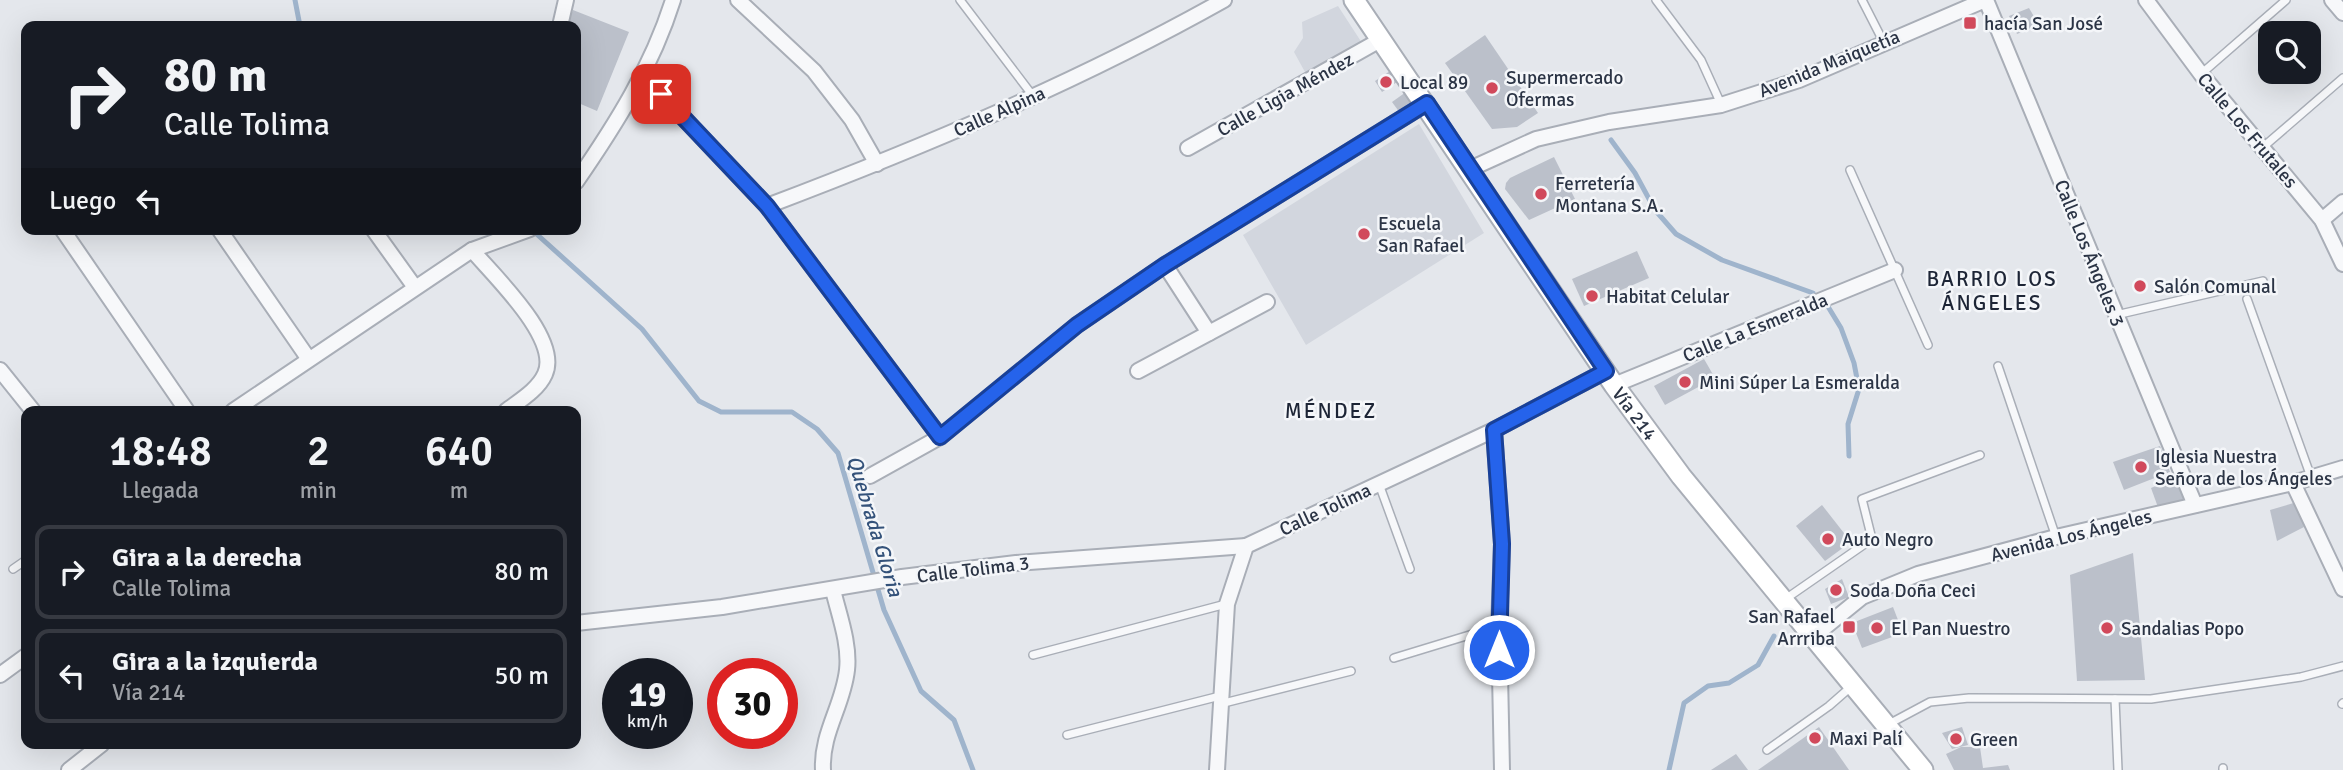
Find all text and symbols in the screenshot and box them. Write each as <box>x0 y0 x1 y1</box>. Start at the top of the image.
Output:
place label: hacía San José <box>1984 12 2103 36</box>
marker: hacía San José <box>1962 15 1978 31</box>
map controls <box>2258 21 2321 84</box>
button: search <box>2258 21 2321 84</box>
street label: Avenida Maiquetía <box>1755 25 1904 103</box>
text: 80 m <box>164 45 267 105</box>
street label: Calle Ligia Méndez <box>1213 47 1358 142</box>
icon: right <box>49 49 140 140</box>
pin <box>631 64 691 124</box>
place label: Supermercado Ofermas <box>1506 66 1623 112</box>
street label: Calle Los Frutales <box>2192 68 2303 193</box>
place label: Local 89 <box>1400 71 1468 95</box>
marker: Local 89 <box>1378 74 1394 90</box>
icon: arrive <box>642 75 680 113</box>
marker: Supermercado Ofermas <box>1484 80 1500 96</box>
street label: Calle Alpina <box>950 81 1049 143</box>
text: Calle Tolima <box>164 105 330 144</box>
place label: Ferretería Montana S.A. <box>1555 172 1664 218</box>
street label: Calle Los Ángeles 3 <box>2049 176 2129 330</box>
icon: left <box>130 182 168 220</box>
text: Luego <box>49 185 116 217</box>
marker: Ferretería Montana S.A. <box>1533 186 1549 202</box>
place label: Escuela San Rafael <box>1378 212 1465 258</box>
marker: Escuela San Rafael <box>1356 226 1372 242</box>
district label: BARRIO LOS ÁNGELES <box>1926 266 2058 316</box>
place label: Salón Comunal <box>2154 275 2276 299</box>
marker: Salón Comunal <box>2132 278 2148 294</box>
place label: Habitat Celular <box>1606 285 1729 309</box>
marker: Habitat Celular <box>1584 288 1600 304</box>
street label: Calle La Esmeralda <box>1679 288 1831 368</box>
place label: Mini Súper La Esmeralda <box>1699 371 1900 395</box>
marker: Mini Súper La Esmeralda <box>1677 374 1693 390</box>
street label: Vía 214 <box>1607 383 1662 446</box>
district label: MÉNDEZ <box>1285 398 1377 424</box>
text: 18:48 <box>109 426 212 477</box>
text: 2 <box>307 426 330 477</box>
text: 640 <box>425 426 493 477</box>
place label: Iglesia Nuestra Señora de los Ángeles <box>2155 445 2332 491</box>
water label: Quebrada Gloria <box>841 452 909 601</box>
marker: Iglesia Nuestra Señora de los Ángeles <box>2133 459 2149 475</box>
text: Llegada <box>122 476 199 505</box>
text: min <box>300 476 337 505</box>
text: m <box>450 476 468 505</box>
street label: Calle Tolima <box>1276 478 1375 542</box>
street label: Avenida Los Ángeles <box>1988 504 2154 568</box>
place label: Auto Negro <box>1842 528 1933 552</box>
marker: Auto Negro <box>1820 531 1836 547</box>
text: Gira a la derecha <box>112 542 302 574</box>
street label: Calle Tolima 3 <box>916 551 1031 589</box>
icon: right <box>53 553 91 591</box>
text: 80 m <box>494 556 549 588</box>
text: Calle Tolima <box>112 574 231 603</box>
place label: Soda Doña Ceci <box>1850 579 1976 603</box>
marker: Soda Doña Ceci <box>1828 582 1844 598</box>
place label: San Rafael Arrriba <box>1748 605 1835 651</box>
position arrow <box>1462 613 1536 687</box>
place label: El Pan Nuestro <box>1891 617 2010 641</box>
place label: Sandalias Popo <box>2121 617 2244 641</box>
marker: San Rafael Arrriba <box>1841 619 1857 635</box>
marker: El Pan Nuestro <box>1869 620 1885 636</box>
marker: Sandalias Popo <box>2099 620 2115 636</box>
text: Gira a la izquierda <box>112 646 318 678</box>
icon: left <box>53 657 91 695</box>
speed limit sign: 30 <box>707 658 798 749</box>
text: 50 m <box>494 660 549 692</box>
text: 19 <box>629 673 666 716</box>
text: Vía 214 <box>112 678 185 707</box>
text: km/h <box>627 710 668 732</box>
place label: Maxi Palí <box>1829 727 1904 751</box>
place label: Green <box>1970 728 2018 752</box>
marker: Maxi Palí <box>1807 730 1823 746</box>
marker: Green <box>1948 731 1964 747</box>

